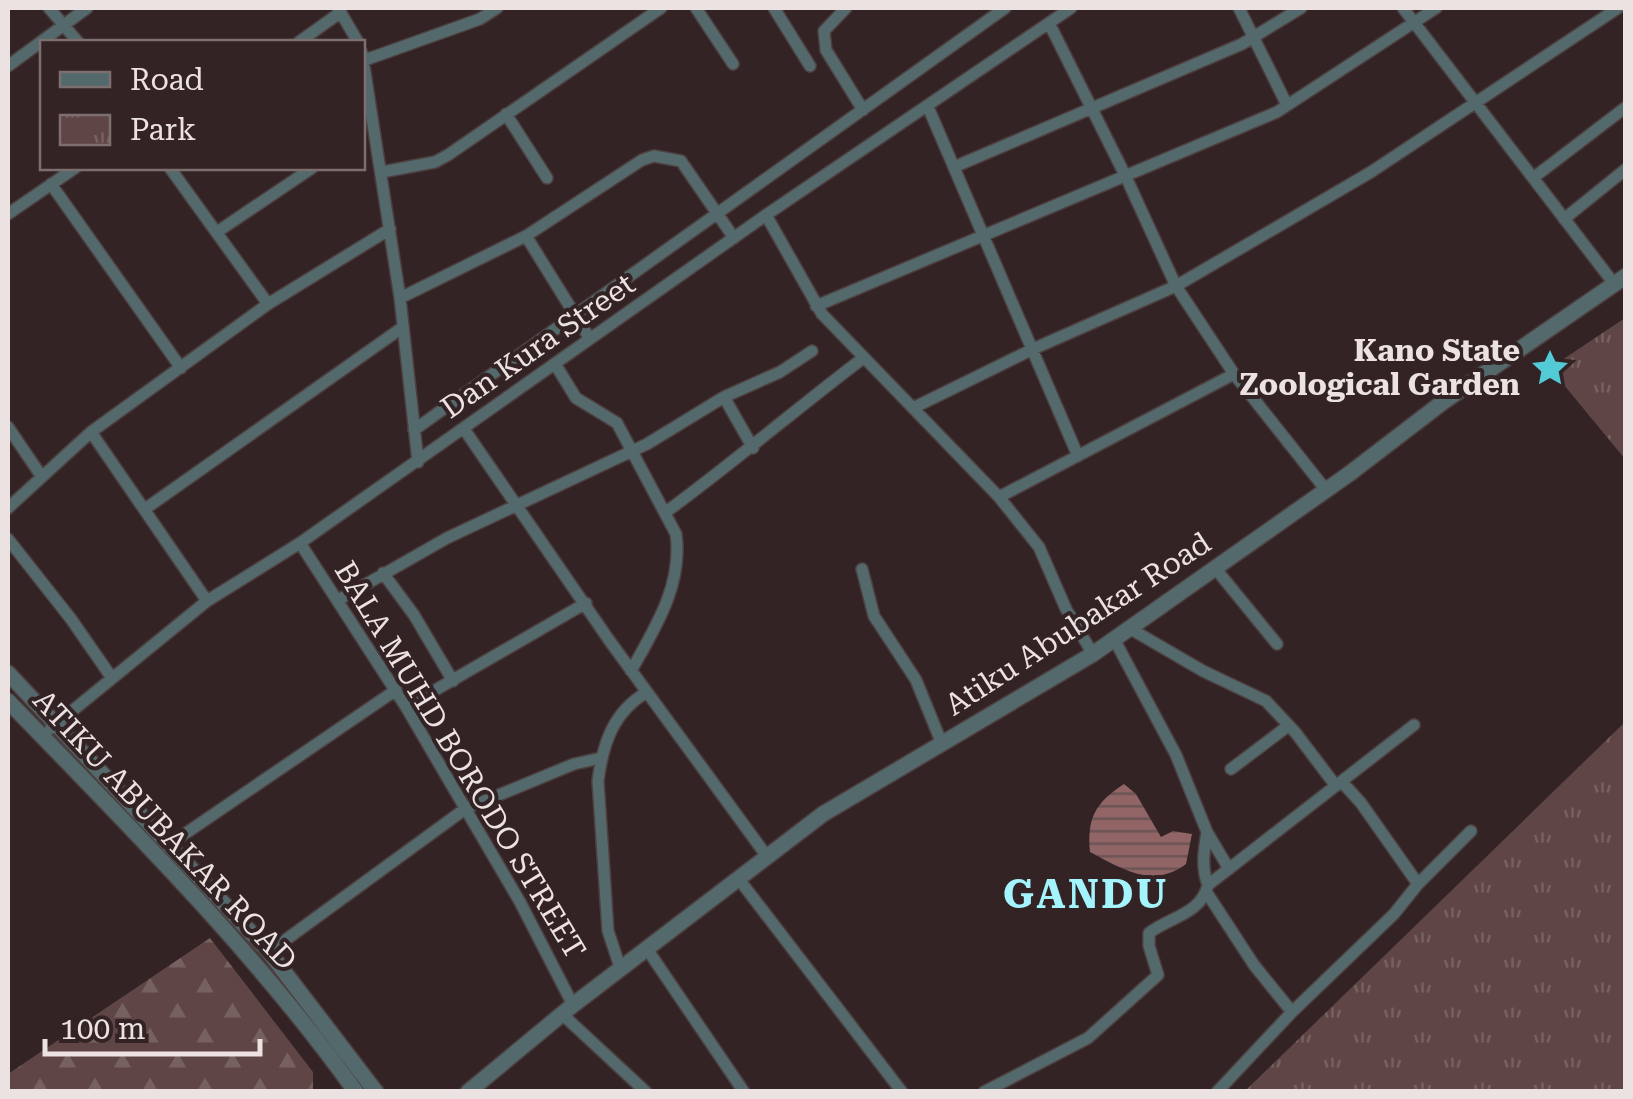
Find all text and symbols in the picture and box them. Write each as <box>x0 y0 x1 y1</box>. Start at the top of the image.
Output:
legend <box>40 40 365 170</box>
text: Road <box>130 62 204 97</box>
text: Park <box>130 112 196 147</box>
street label: Dan Kura Street <box>434 266 641 425</box>
place label: Kano State Zoological Garden <box>1239 333 1520 402</box>
place icon: Kano State Zoological Garden <box>1529 347 1571 389</box>
street label: Atiku Abubakar Road <box>939 525 1217 722</box>
street label: BALA MUHD BORODO STREET <box>328 555 593 965</box>
street label: ATIKU ABUBAKAR ROAD <box>26 682 304 977</box>
district label: GANDU <box>1003 871 1169 918</box>
scale bar <box>45 994 260 1056</box>
text: 100 m <box>60 1011 145 1046</box>

